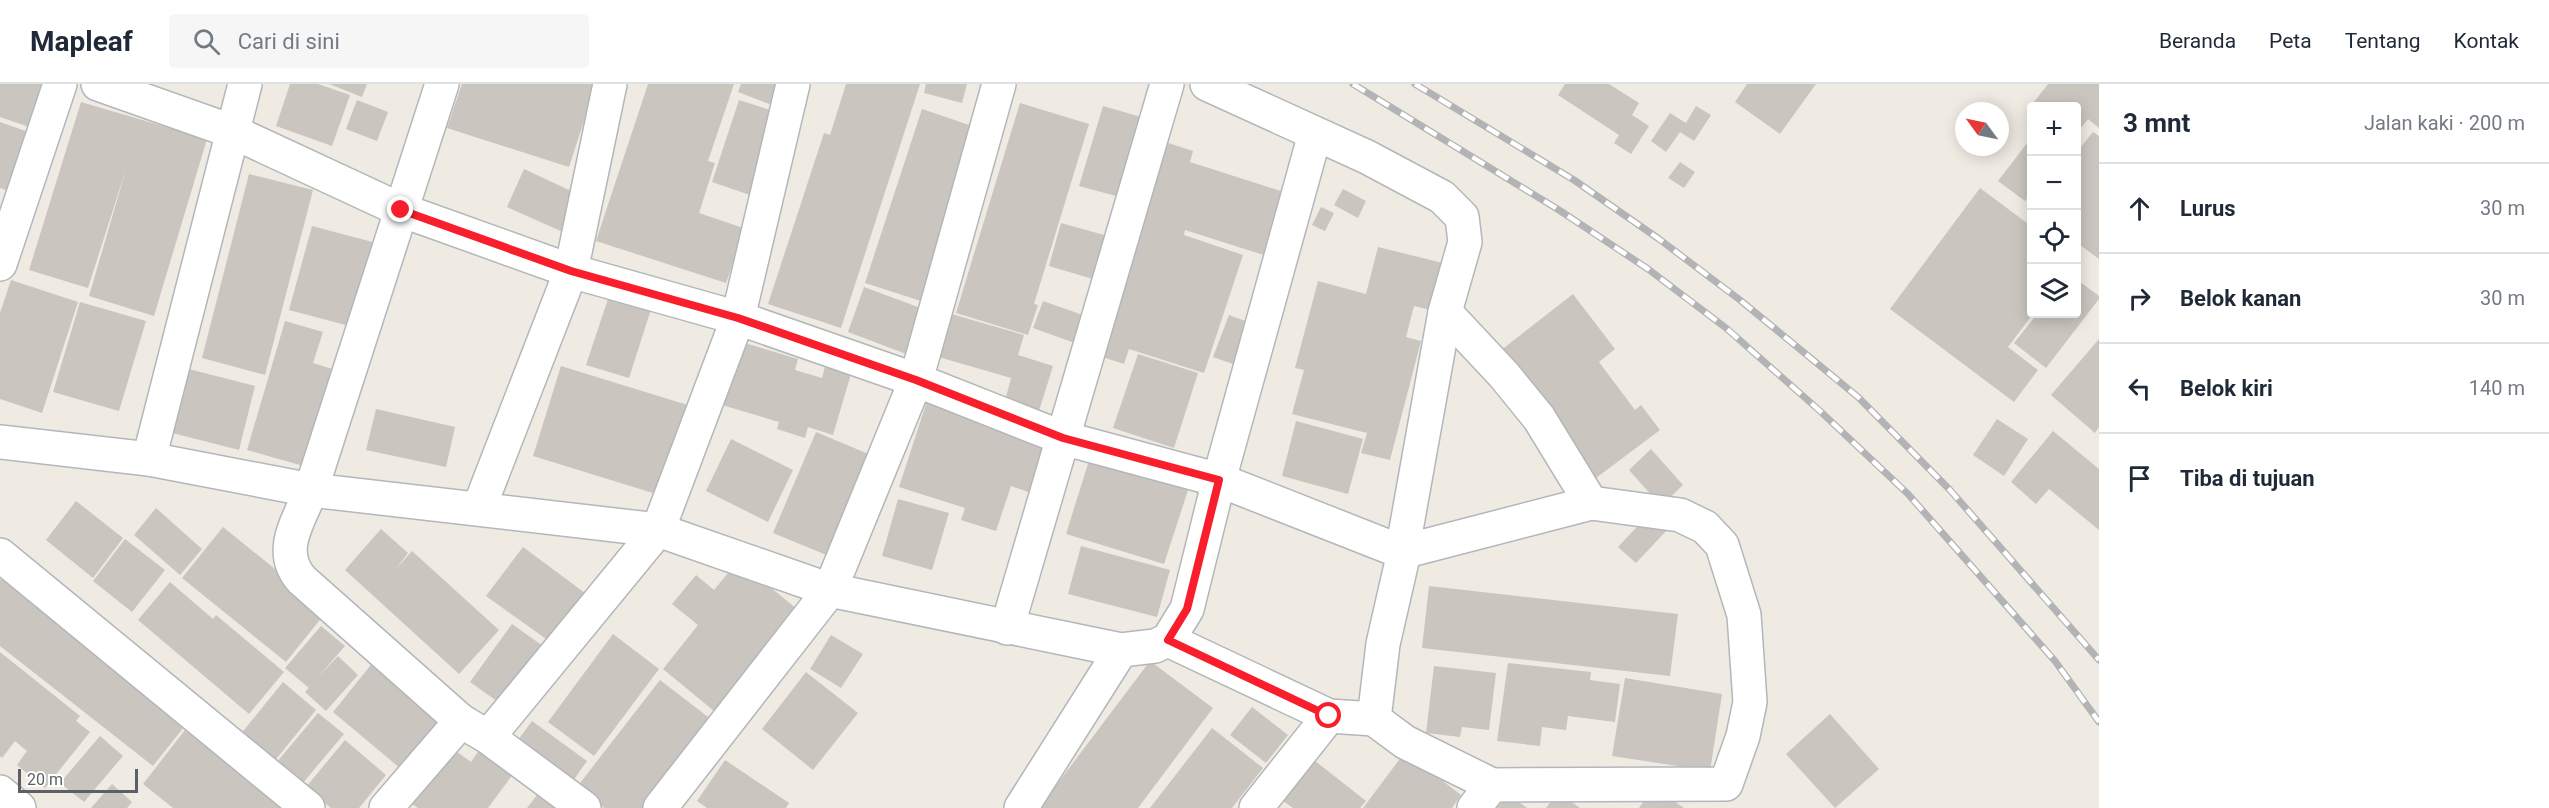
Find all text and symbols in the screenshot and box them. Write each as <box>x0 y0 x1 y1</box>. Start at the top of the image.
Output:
search box <box>169 14 589 68</box>
text: Mapleaf <box>30 25 133 58</box>
icon: search <box>190 25 223 58</box>
text: Cari di sini <box>238 29 340 54</box>
text: Beranda <box>2159 29 2236 53</box>
text: Peta <box>2269 29 2312 53</box>
text: Tentang <box>2345 29 2421 53</box>
text: Kontak <box>2454 29 2519 53</box>
north arrow <box>1955 102 2009 156</box>
map controls <box>2027 102 2081 318</box>
button: + <box>2027 102 2081 156</box>
text: 3 mnt <box>2123 108 2190 138</box>
text: Jalan kaki · 200 m <box>2364 111 2525 135</box>
button: − <box>2027 156 2081 210</box>
icon: ahead <box>2123 192 2156 225</box>
route end <box>387 196 413 222</box>
text: Lurus <box>2180 196 2236 221</box>
text: 30 m <box>2480 196 2525 220</box>
button: locate <box>2027 210 2081 264</box>
button: layers <box>2027 264 2081 318</box>
icon: right <box>2123 282 2156 315</box>
text: Belok kanan <box>2180 286 2301 311</box>
text: 30 m <box>2480 286 2525 310</box>
icon: left <box>2123 372 2156 405</box>
text: Belok kiri <box>2180 376 2273 401</box>
text: 140 m <box>2469 376 2525 400</box>
icon: arrive <box>2123 462 2156 495</box>
text: Tiba di tujuan <box>2180 466 2315 491</box>
route start <box>1315 702 1341 728</box>
scale bar <box>18 766 138 794</box>
text: 20 m <box>27 770 63 789</box>

